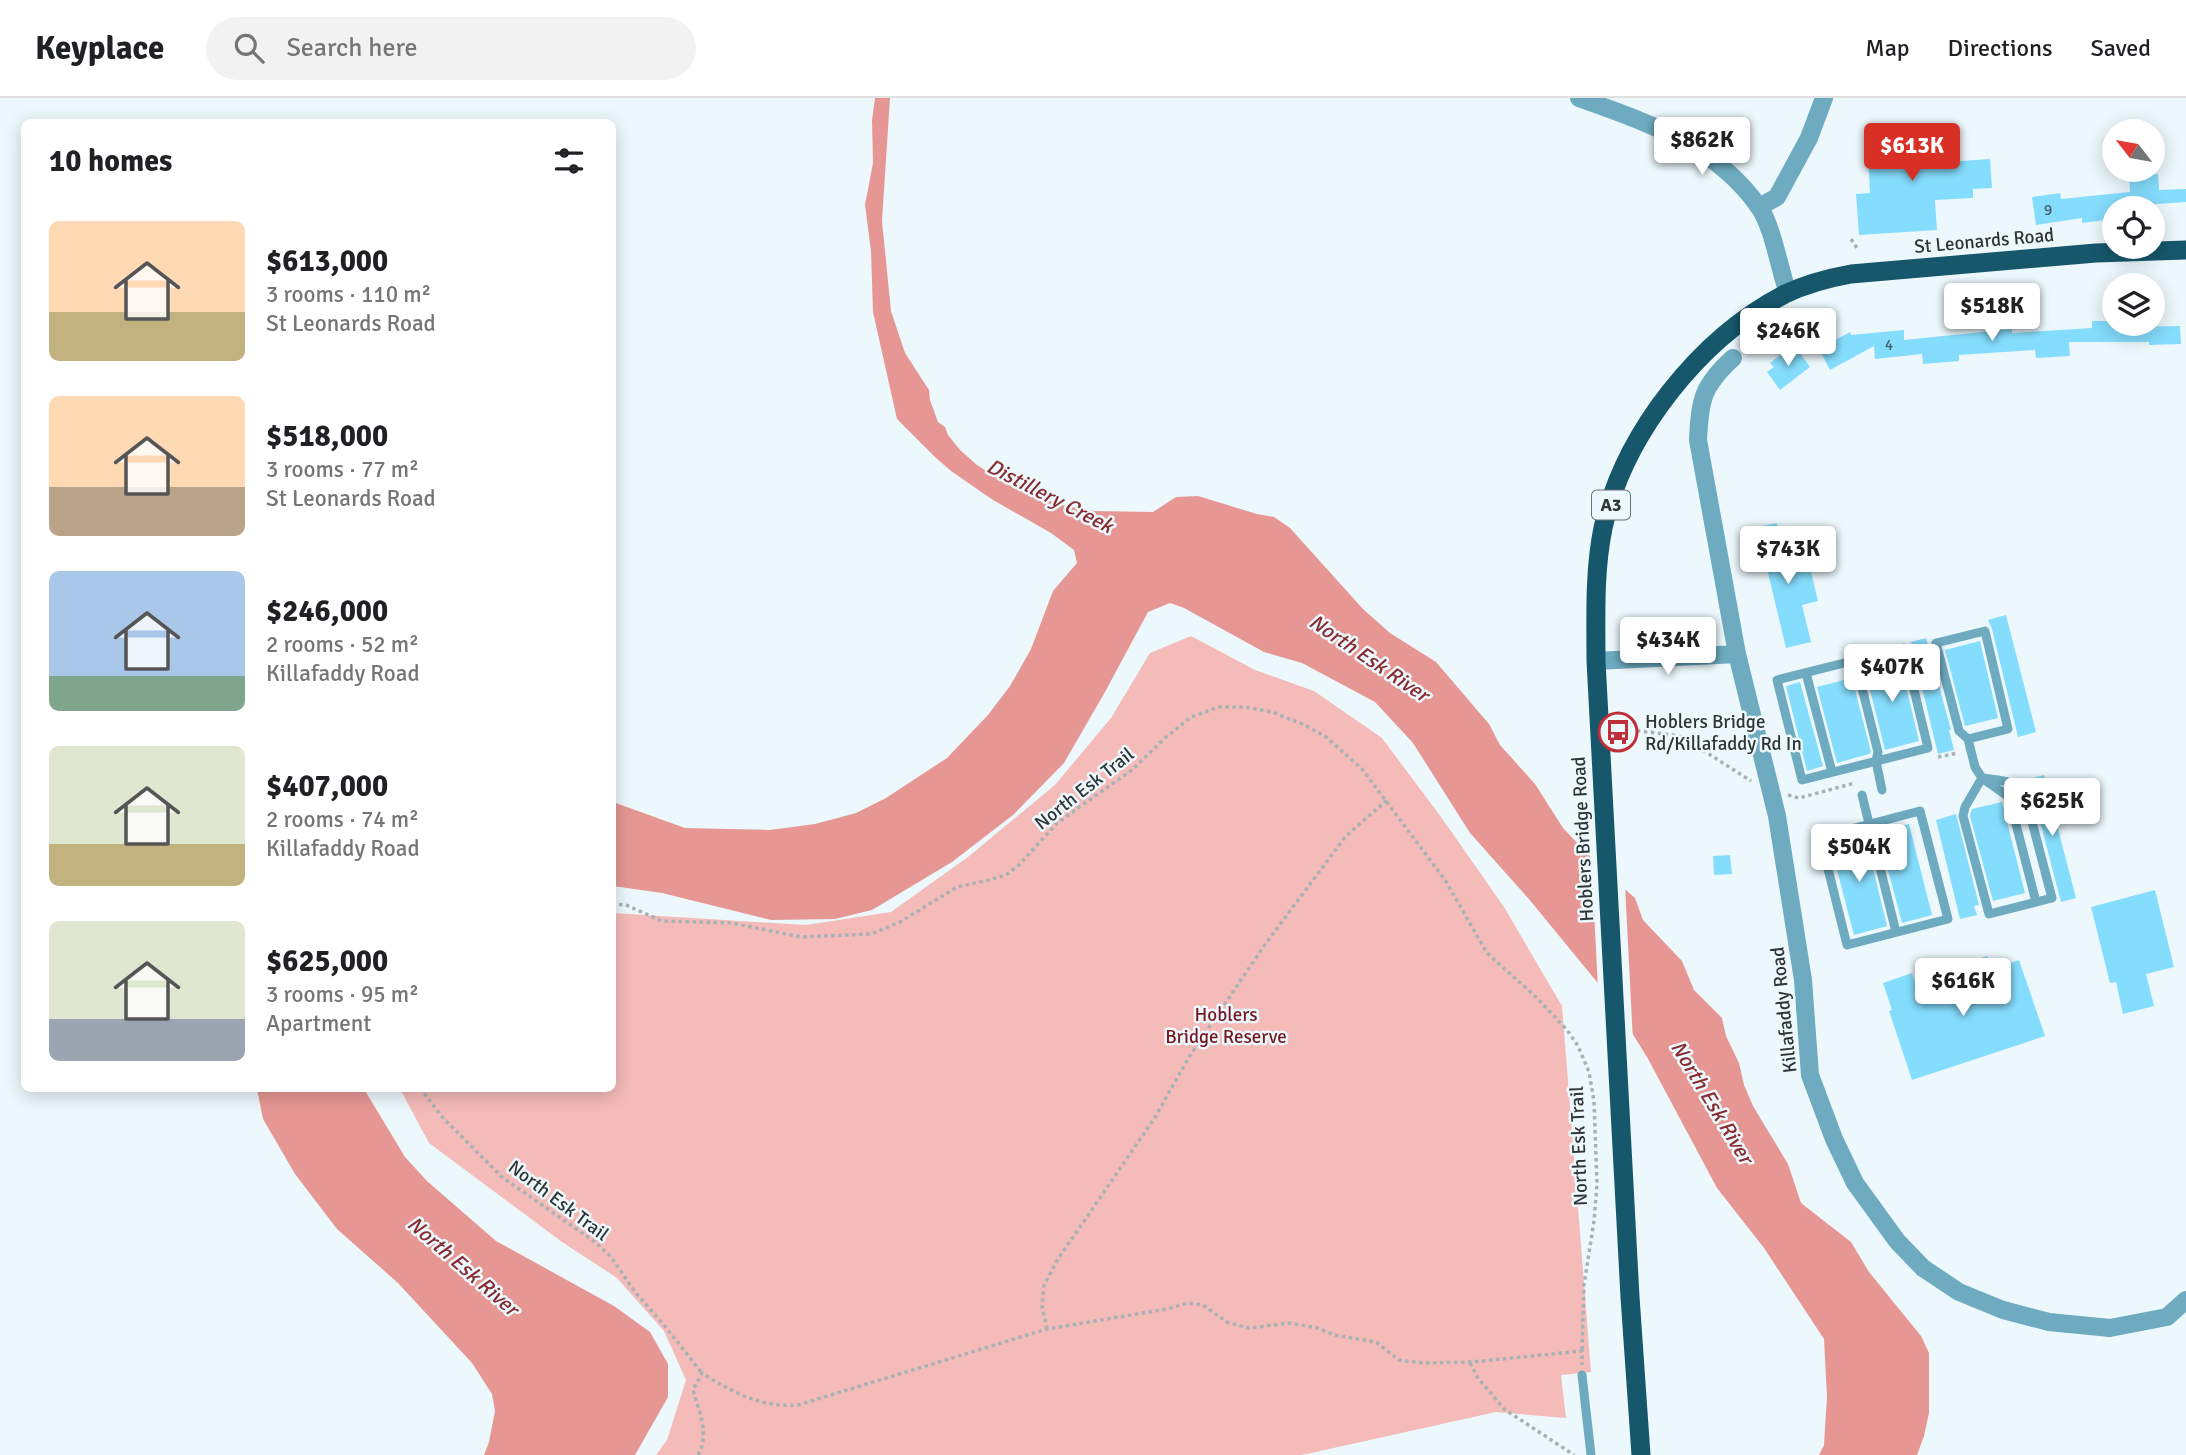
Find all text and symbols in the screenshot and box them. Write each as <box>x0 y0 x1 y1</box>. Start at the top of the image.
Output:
search box <box>206 17 696 80</box>
text: Keyplace <box>35 28 164 69</box>
icon: search <box>230 29 268 67</box>
text: Search here <box>286 32 418 64</box>
text: Map <box>1865 33 1910 63</box>
text: Directions <box>1948 33 2053 63</box>
text: Saved <box>2091 33 2151 63</box>
pin: $862K <box>1653 118 1751 177</box>
north arrow <box>2102 119 2165 182</box>
map controls <box>2102 119 2165 336</box>
pin: $613K <box>1863 123 1961 183</box>
text: $862K <box>1670 125 1734 154</box>
text: $613K <box>1880 131 1944 160</box>
icon: filters <box>550 142 588 180</box>
text: 10 homes <box>49 143 172 180</box>
button: locate <box>2102 196 2165 259</box>
house number: 9 <box>2044 200 2052 220</box>
street label: St Leonards Road <box>1913 223 2055 259</box>
text: $613,000 <box>266 243 388 280</box>
icon: home <box>105 249 189 333</box>
button: layers <box>2102 273 2165 336</box>
text: 3 rooms · 110 m² <box>266 280 431 309</box>
pin: $518K <box>1943 284 2041 343</box>
text: $518K <box>1960 291 2024 320</box>
pin: $246K <box>1739 308 1837 368</box>
text: St Leonards Road <box>266 309 436 338</box>
text: $246K <box>1756 316 1820 345</box>
house number: 4 <box>1885 335 1894 355</box>
text: $518,000 <box>266 418 388 455</box>
icon: home <box>105 424 189 508</box>
water label: Distillery Creek <box>982 453 1120 540</box>
text: 3 rooms · 77 m² <box>266 455 419 484</box>
text: St Leonards Road <box>266 484 436 513</box>
road number: A3 <box>1592 491 1630 520</box>
pin: $743K <box>1739 526 1837 586</box>
text: $743K <box>1756 534 1820 563</box>
text: $246,000 <box>266 593 388 630</box>
icon: home <box>105 599 189 683</box>
water label: North Esk River <box>1304 608 1436 709</box>
pin: $434K <box>1619 618 1717 677</box>
text: $434K <box>1636 625 1700 654</box>
text: 2 rooms · 52 m² <box>266 630 419 659</box>
pin: $407K <box>1843 644 1941 704</box>
text: $407K <box>1860 652 1924 681</box>
text: Killafaddy Road <box>266 659 420 688</box>
place label: Hoblers Bridge Rd/Killafaddy Rd In <box>1645 710 1802 756</box>
bus stop icon: Hoblers Bridge Rd/Killafaddy Rd In <box>1597 711 1639 753</box>
street label: North Esk Trail <box>1030 742 1139 835</box>
street label: Hoblers Bridge Road <box>1567 756 1599 922</box>
text: $407,000 <box>266 768 388 805</box>
icon: home <box>105 774 189 858</box>
pin: $625K <box>2003 778 2101 838</box>
text: $625K <box>2020 786 2084 815</box>
text: 2 rooms · 74 m² <box>266 805 419 834</box>
pin: $504K <box>1810 824 1908 884</box>
text: $504K <box>1827 832 1891 861</box>
text: Killafaddy Road <box>266 834 420 863</box>
text: $625,000 <box>266 943 388 980</box>
street label: Killafaddy Road <box>1765 946 1803 1074</box>
icon: home <box>105 949 189 1033</box>
pin: $616K <box>1914 958 2012 1018</box>
text: $616K <box>1931 966 1995 995</box>
text: 3 rooms · 95 m² <box>266 980 419 1009</box>
park label: Hoblers Bridge Reserve <box>1165 1003 1287 1049</box>
text: Apartment <box>266 1009 371 1038</box>
water label: North Esk River <box>1665 1036 1761 1171</box>
street label: North Esk Trail <box>1565 1086 1593 1206</box>
street label: North Esk Trail <box>503 1155 613 1246</box>
water label: North Esk River <box>402 1211 526 1323</box>

